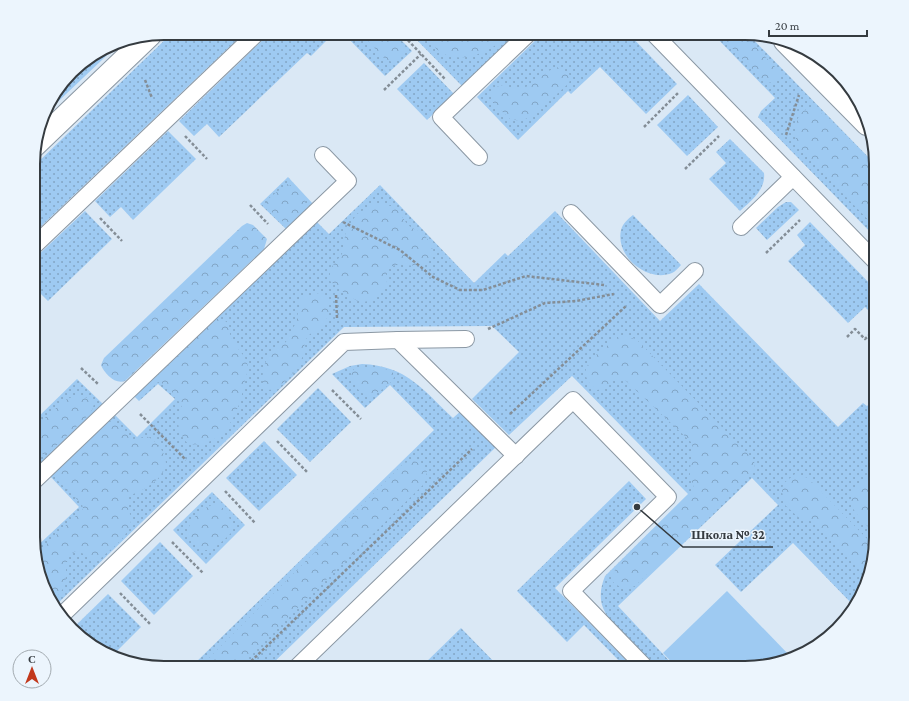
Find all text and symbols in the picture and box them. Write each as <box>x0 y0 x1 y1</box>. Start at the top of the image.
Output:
scale bar <box>769 12 867 38</box>
text: 20 m <box>775 19 800 33</box>
callout: Школа № 32 <box>683 522 773 547</box>
text: Школа № 32 <box>691 527 765 542</box>
north arrow <box>12 649 52 689</box>
text: С <box>28 653 36 665</box>

